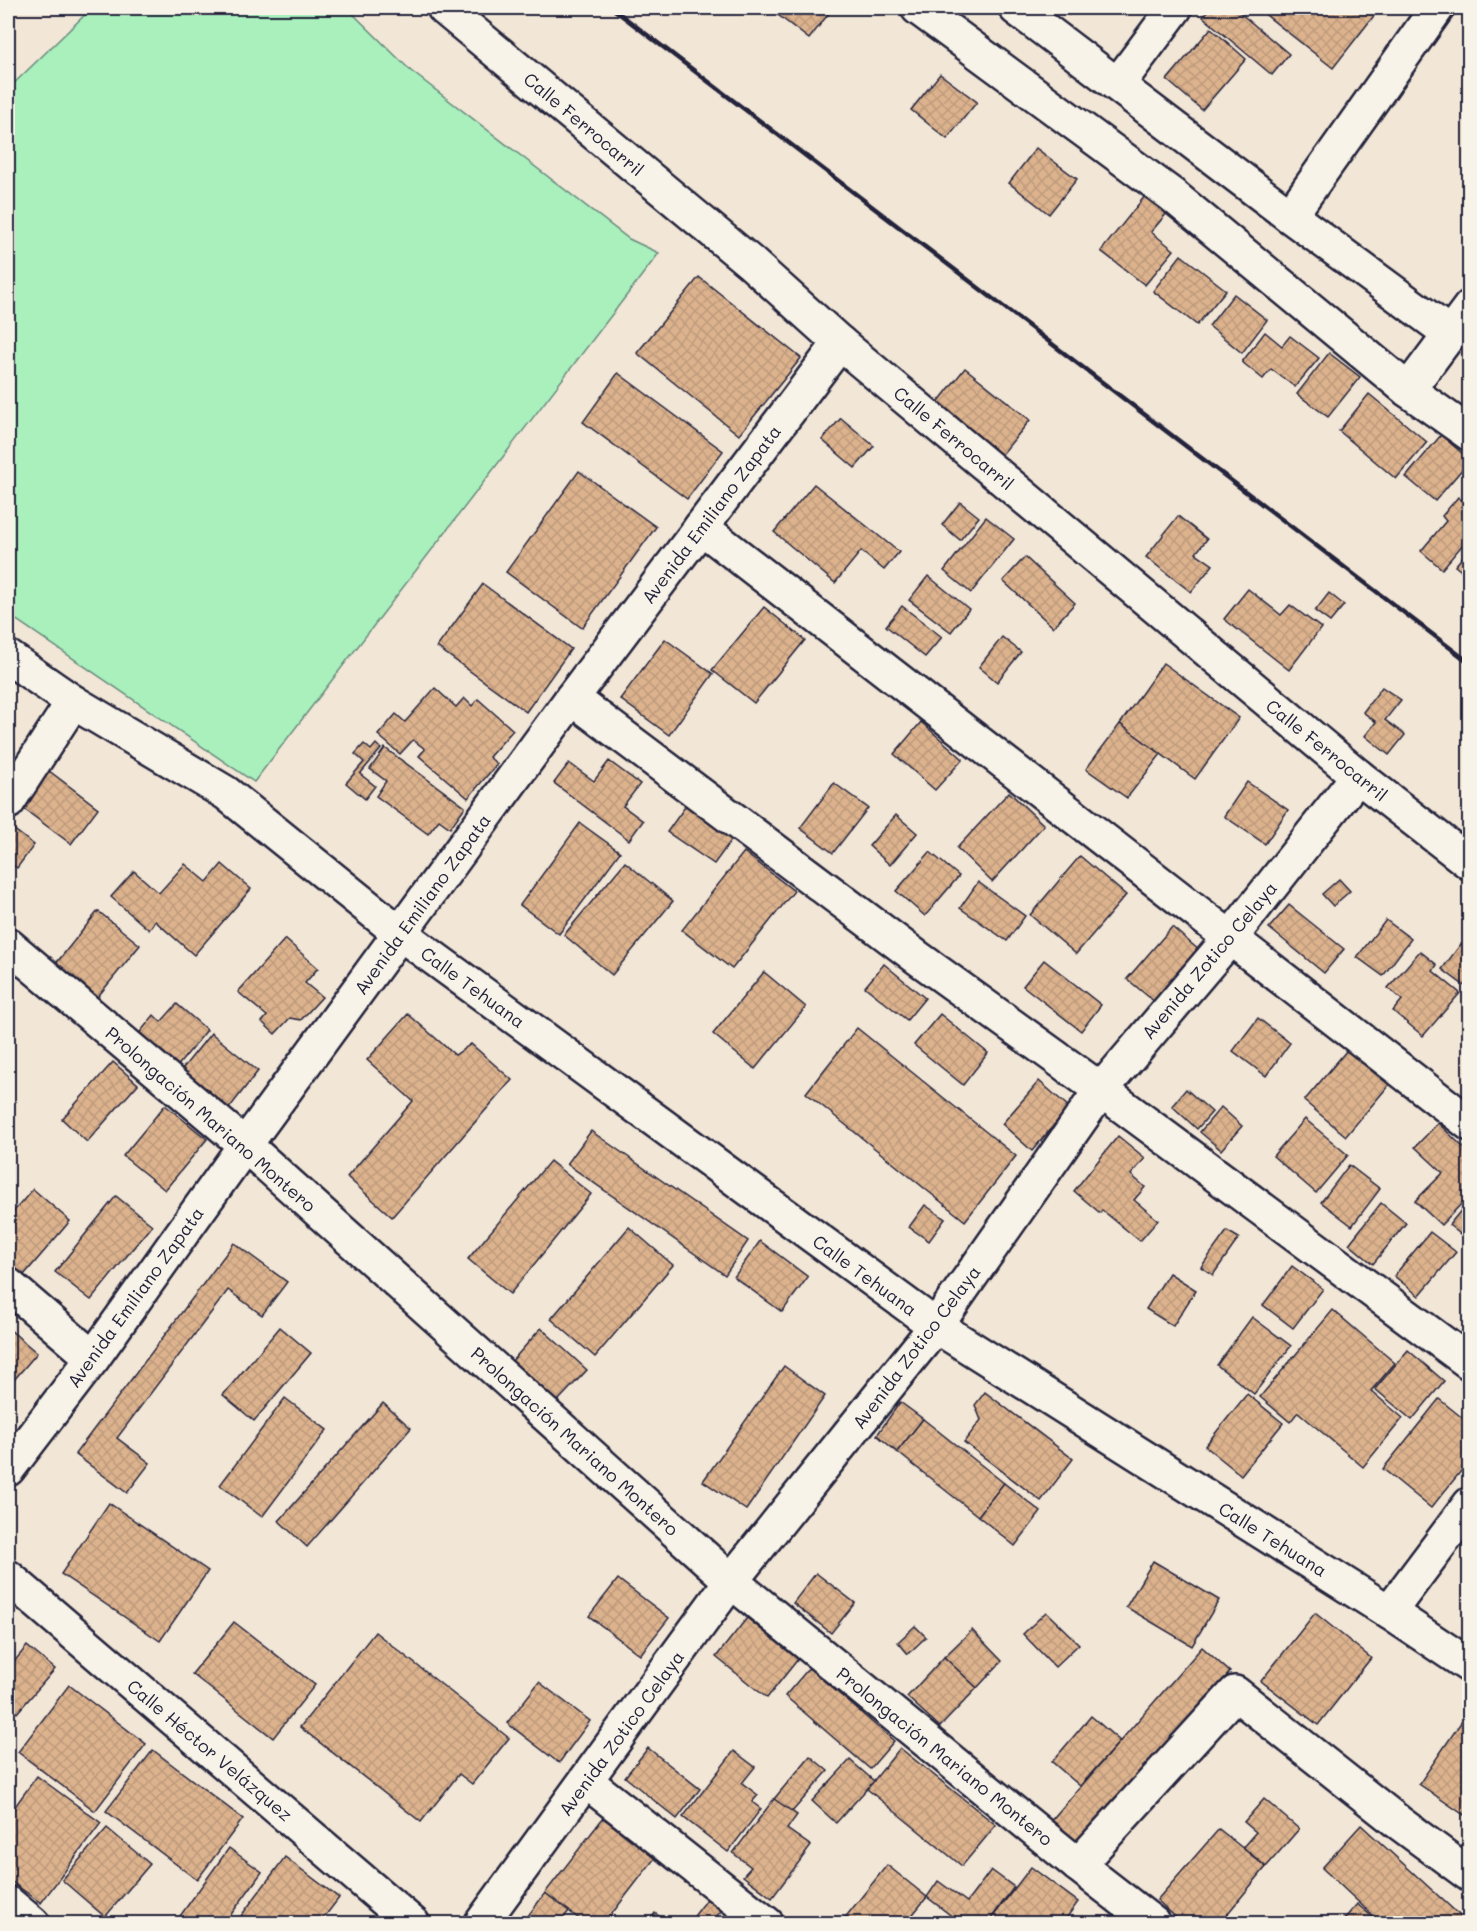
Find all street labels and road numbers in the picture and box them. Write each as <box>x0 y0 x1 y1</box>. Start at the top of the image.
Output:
street label: Calle Ferrocarril <box>519 67 649 181</box>
street label: Calle Ferrocarril <box>889 381 1019 495</box>
street label: Avenida Emiliano Zapata <box>636 420 786 608</box>
street label: Calle Ferrocarril <box>1261 694 1393 806</box>
street label: Avenida Emiliano Zapata <box>348 809 496 999</box>
street label: Avenida Zotico Celaya <box>1136 876 1282 1044</box>
street label: Calle Tehuana <box>416 941 530 1033</box>
street label: Prolongación Mariano Montero <box>101 1021 322 1217</box>
street label: Avenida Emiliano Zapata <box>61 1202 209 1392</box>
street label: Calle Tehuana <box>808 1229 922 1321</box>
street label: Avenida Zotico Celaya <box>847 1260 985 1434</box>
street label: Prolongación Mariano Montero <box>466 1341 684 1541</box>
street label: Calle Tehuana <box>1214 1496 1332 1582</box>
street label: Avenida Zotico Celaya <box>553 1646 689 1820</box>
street label: Prolongación Mariano Montero <box>832 1661 1058 1851</box>
street label: Calle Héctor Velázquez <box>122 1674 298 1826</box>

